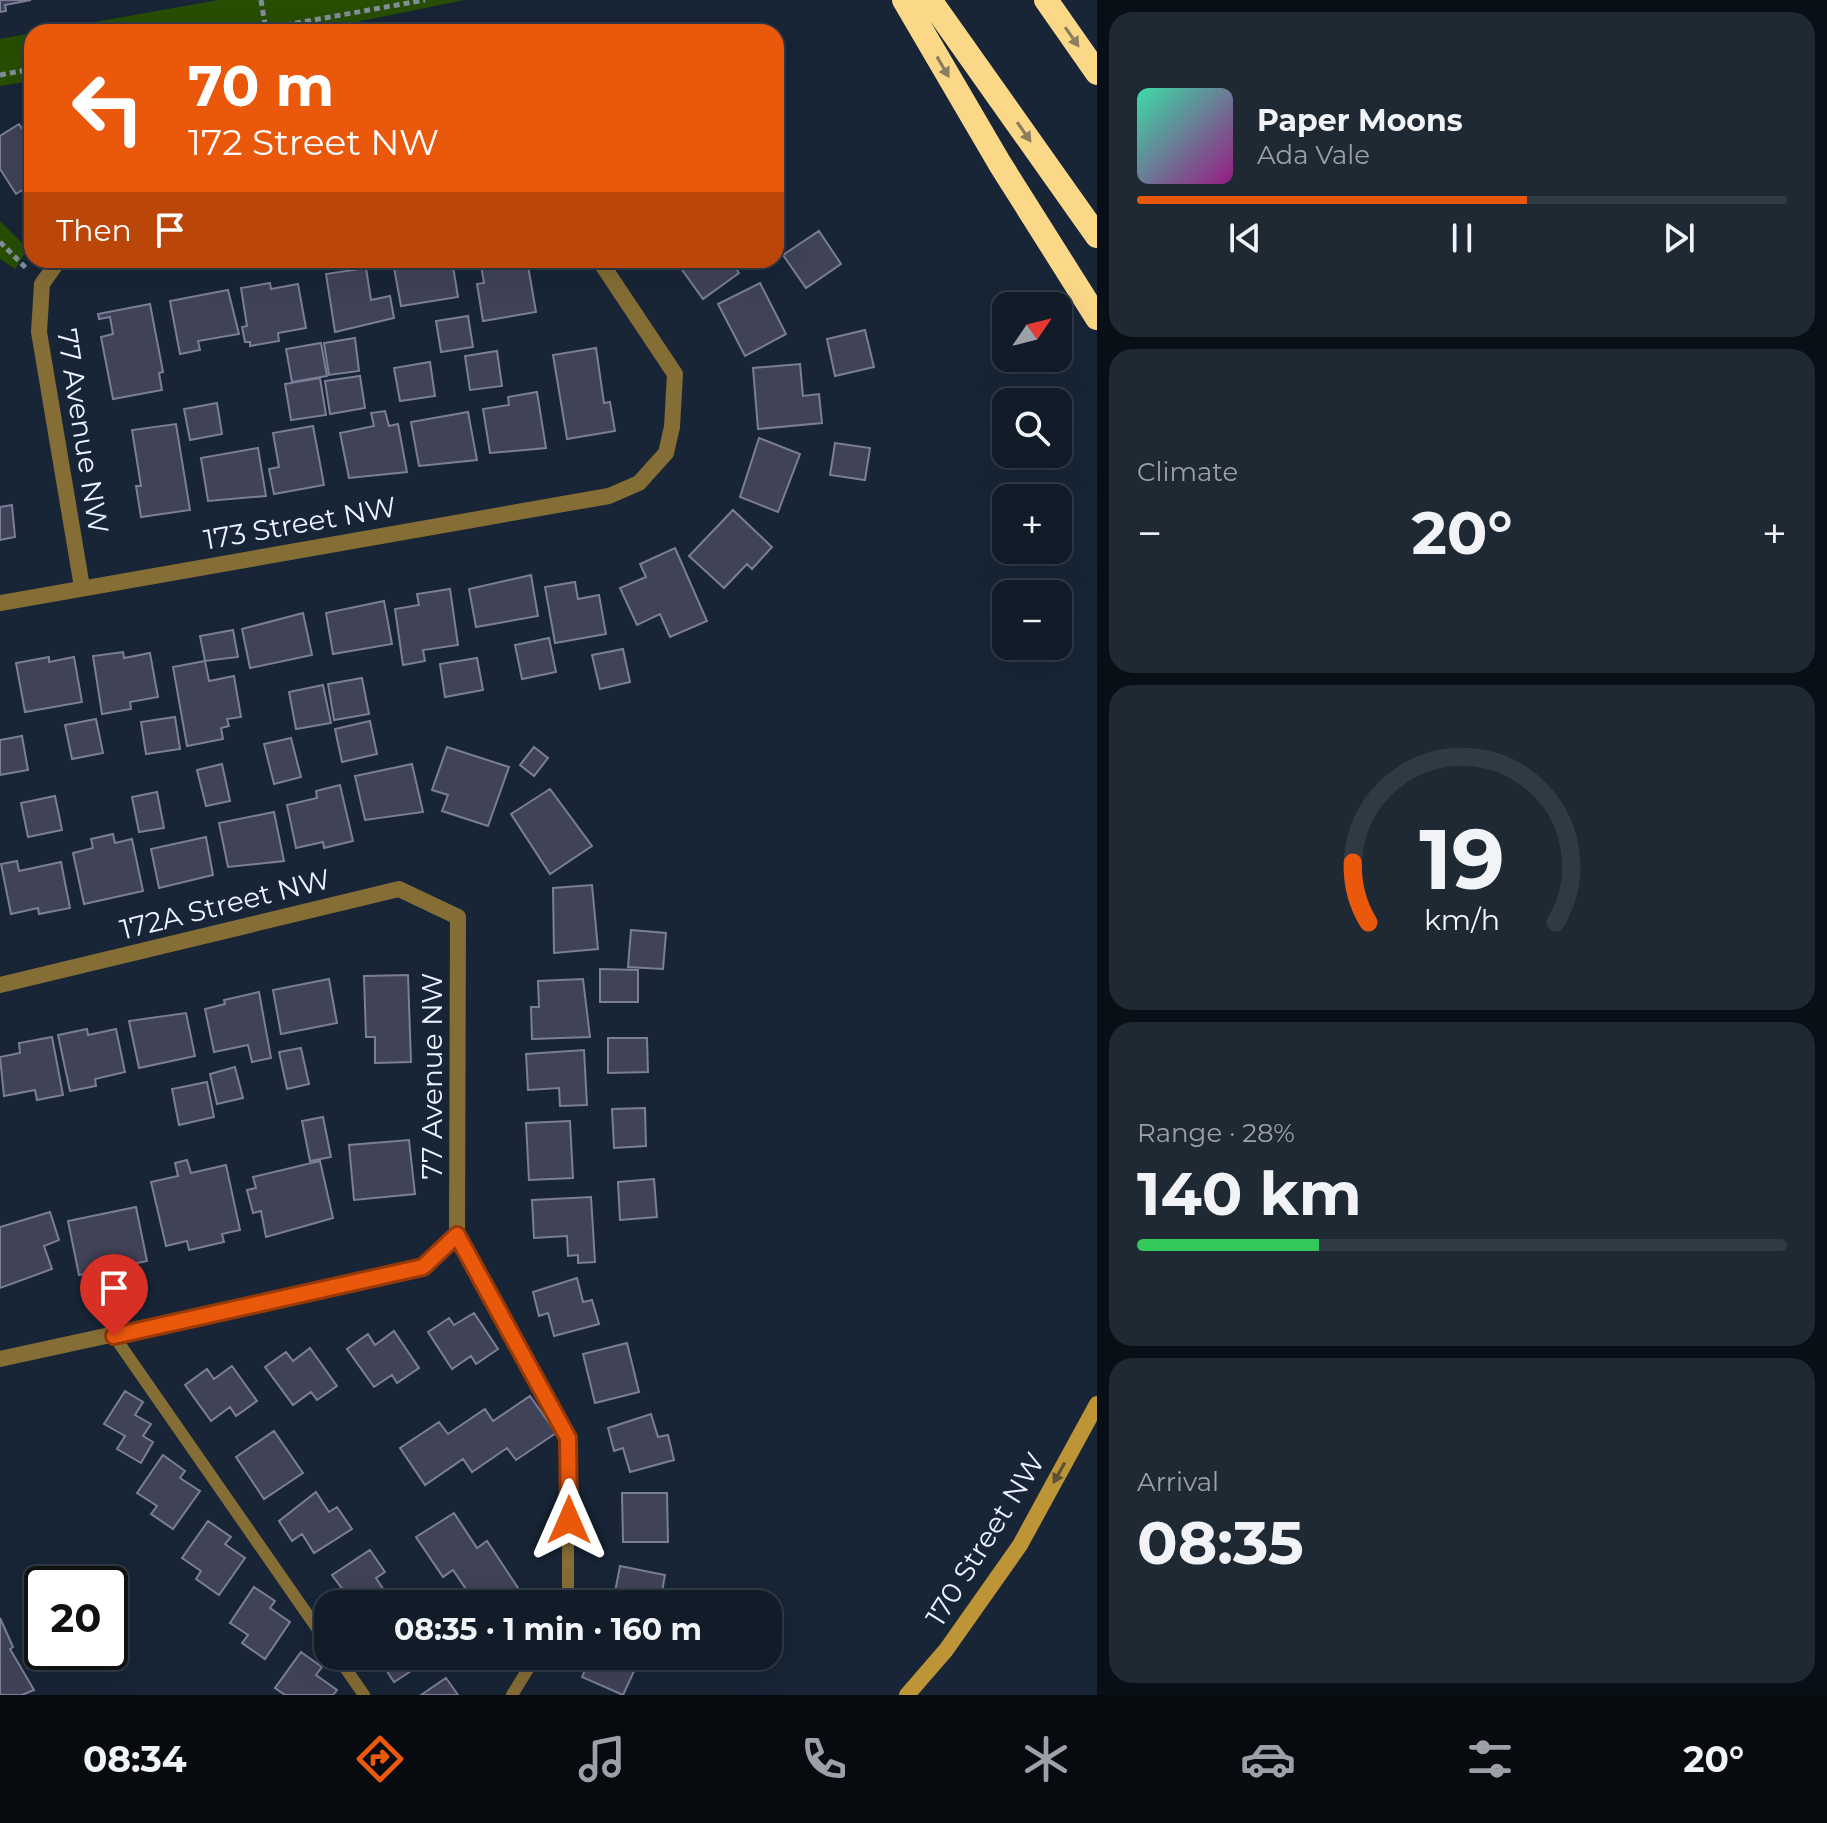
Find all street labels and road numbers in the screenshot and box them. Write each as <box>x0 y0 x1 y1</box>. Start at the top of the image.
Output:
street label: 77 Avenue NW <box>50 326 116 536</box>
street label: 173 Street NW <box>201 489 399 557</box>
street label: 172A Street NW <box>116 861 334 947</box>
street label: 77 Avenue NW <box>415 973 449 1179</box>
street label: 170 Street NW <box>918 1446 1052 1632</box>

